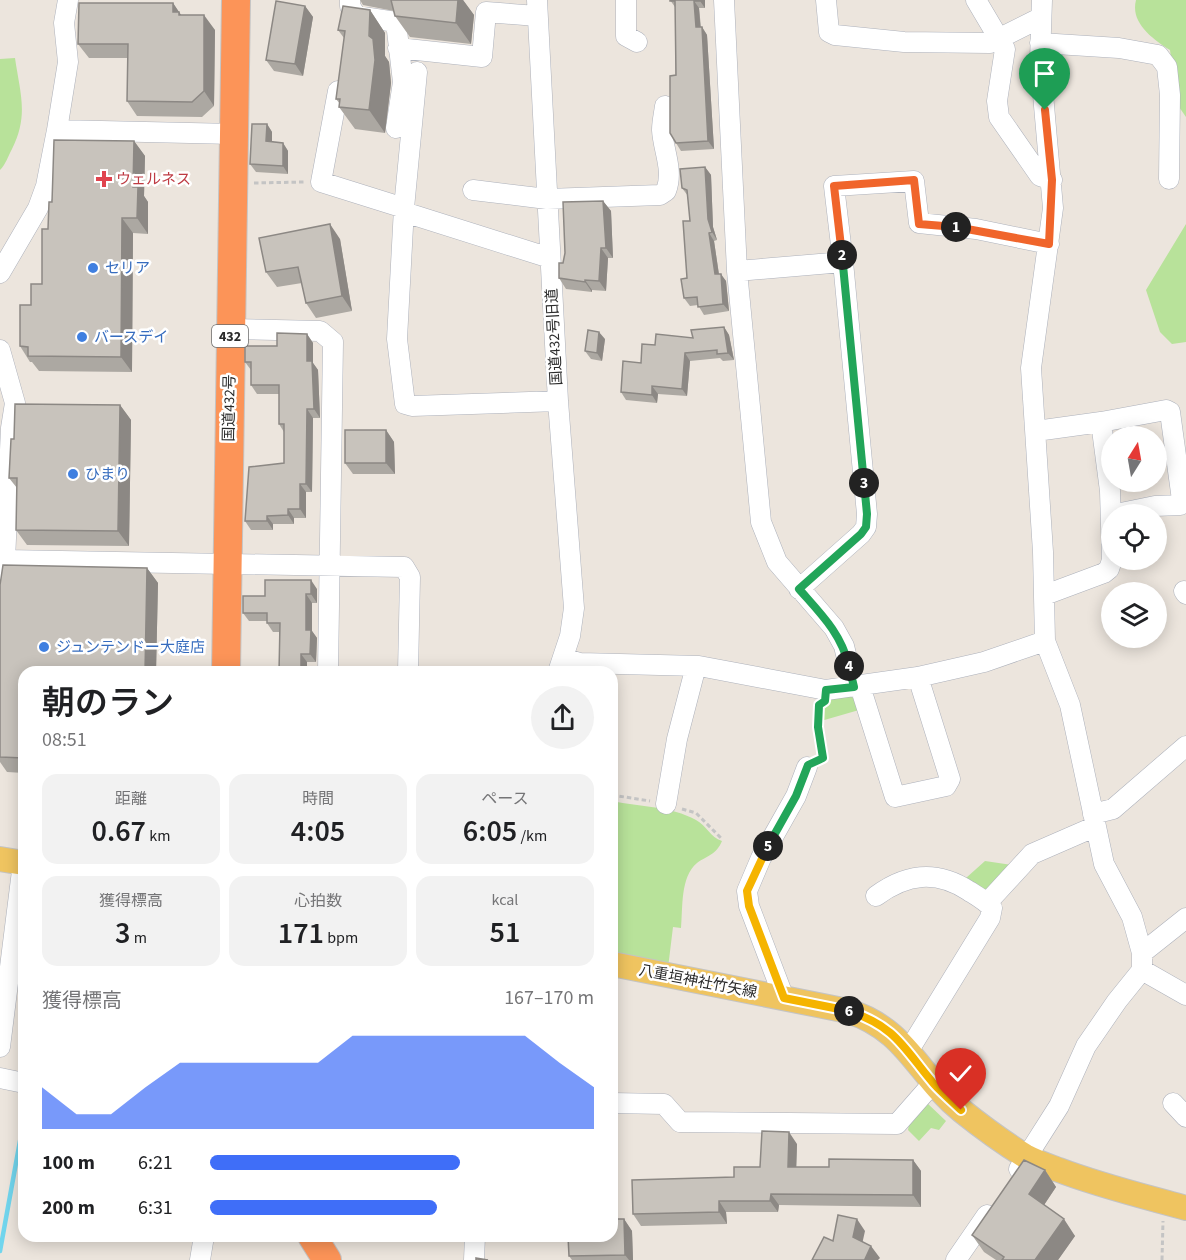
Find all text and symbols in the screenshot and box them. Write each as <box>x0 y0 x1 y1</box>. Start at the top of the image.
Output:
pin <box>1019 48 1070 110</box>
icon: arrive <box>1028 57 1061 90</box>
place label: ウェルネス <box>116 169 191 190</box>
marker: ウェルネス <box>97 172 111 186</box>
pin: 1 <box>941 212 971 242</box>
text: 1 <box>952 216 960 238</box>
pin: 2 <box>827 240 857 270</box>
text: 2 <box>838 244 846 266</box>
place label: セリア <box>105 258 150 279</box>
marker: セリア <box>86 261 100 275</box>
street label: 国道432号旧道 <box>541 288 568 386</box>
road number: 432 <box>212 325 248 347</box>
place label: バースデイ <box>94 327 168 348</box>
marker: バースデイ <box>75 330 89 344</box>
street label: 国道432号 <box>218 374 241 442</box>
north arrow <box>1101 426 1167 492</box>
map controls <box>1101 426 1167 648</box>
place label: ひまり <box>85 464 130 485</box>
marker: ひまり <box>66 467 80 481</box>
pin: 3 <box>849 468 879 498</box>
text: 3 <box>860 472 868 494</box>
button: locate <box>1101 504 1167 570</box>
button: layers <box>1101 582 1167 648</box>
place label: ジュンテンドー大庭店 <box>56 637 205 658</box>
marker: ジュンテンドー大庭店 <box>37 640 51 654</box>
pin: 4 <box>834 651 864 681</box>
text: 4 <box>845 655 853 677</box>
text: 朝のラン <box>42 680 174 727</box>
button: share <box>531 686 594 749</box>
text: 08:51 <box>42 726 87 754</box>
text: 距離 <box>115 788 147 810</box>
text: 時間 <box>302 788 334 810</box>
text: ペース <box>481 788 529 810</box>
text: 0.67 <box>92 810 146 853</box>
text: 4:05 <box>291 810 345 853</box>
text: 6:05 <box>463 810 517 853</box>
text: km <box>146 825 170 847</box>
text: /km <box>517 825 547 847</box>
pin: 5 <box>753 831 783 861</box>
text: 5 <box>764 835 772 857</box>
text: kcal <box>492 889 518 911</box>
text: 獲得標高 <box>99 890 163 912</box>
text: 心拍数 <box>294 890 342 912</box>
text: 51 <box>490 911 520 954</box>
text: 3 <box>115 912 130 955</box>
text: 171 <box>278 912 324 955</box>
text: m <box>130 927 147 949</box>
text: bpm <box>324 927 358 949</box>
street label: 八重垣神社竹矢線 <box>637 960 759 1003</box>
text: 167–170 m <box>504 984 594 1012</box>
text: 獲得標高 <box>42 987 122 1015</box>
pin: 6 <box>834 996 864 1026</box>
text: 6 <box>845 1000 853 1022</box>
pin <box>935 1048 986 1110</box>
icon: check <box>944 1057 977 1090</box>
text: 100 m <box>42 1149 95 1177</box>
text: 6:21 <box>138 1149 173 1177</box>
text: 200 m <box>42 1194 95 1222</box>
text: 6:31 <box>138 1194 173 1222</box>

